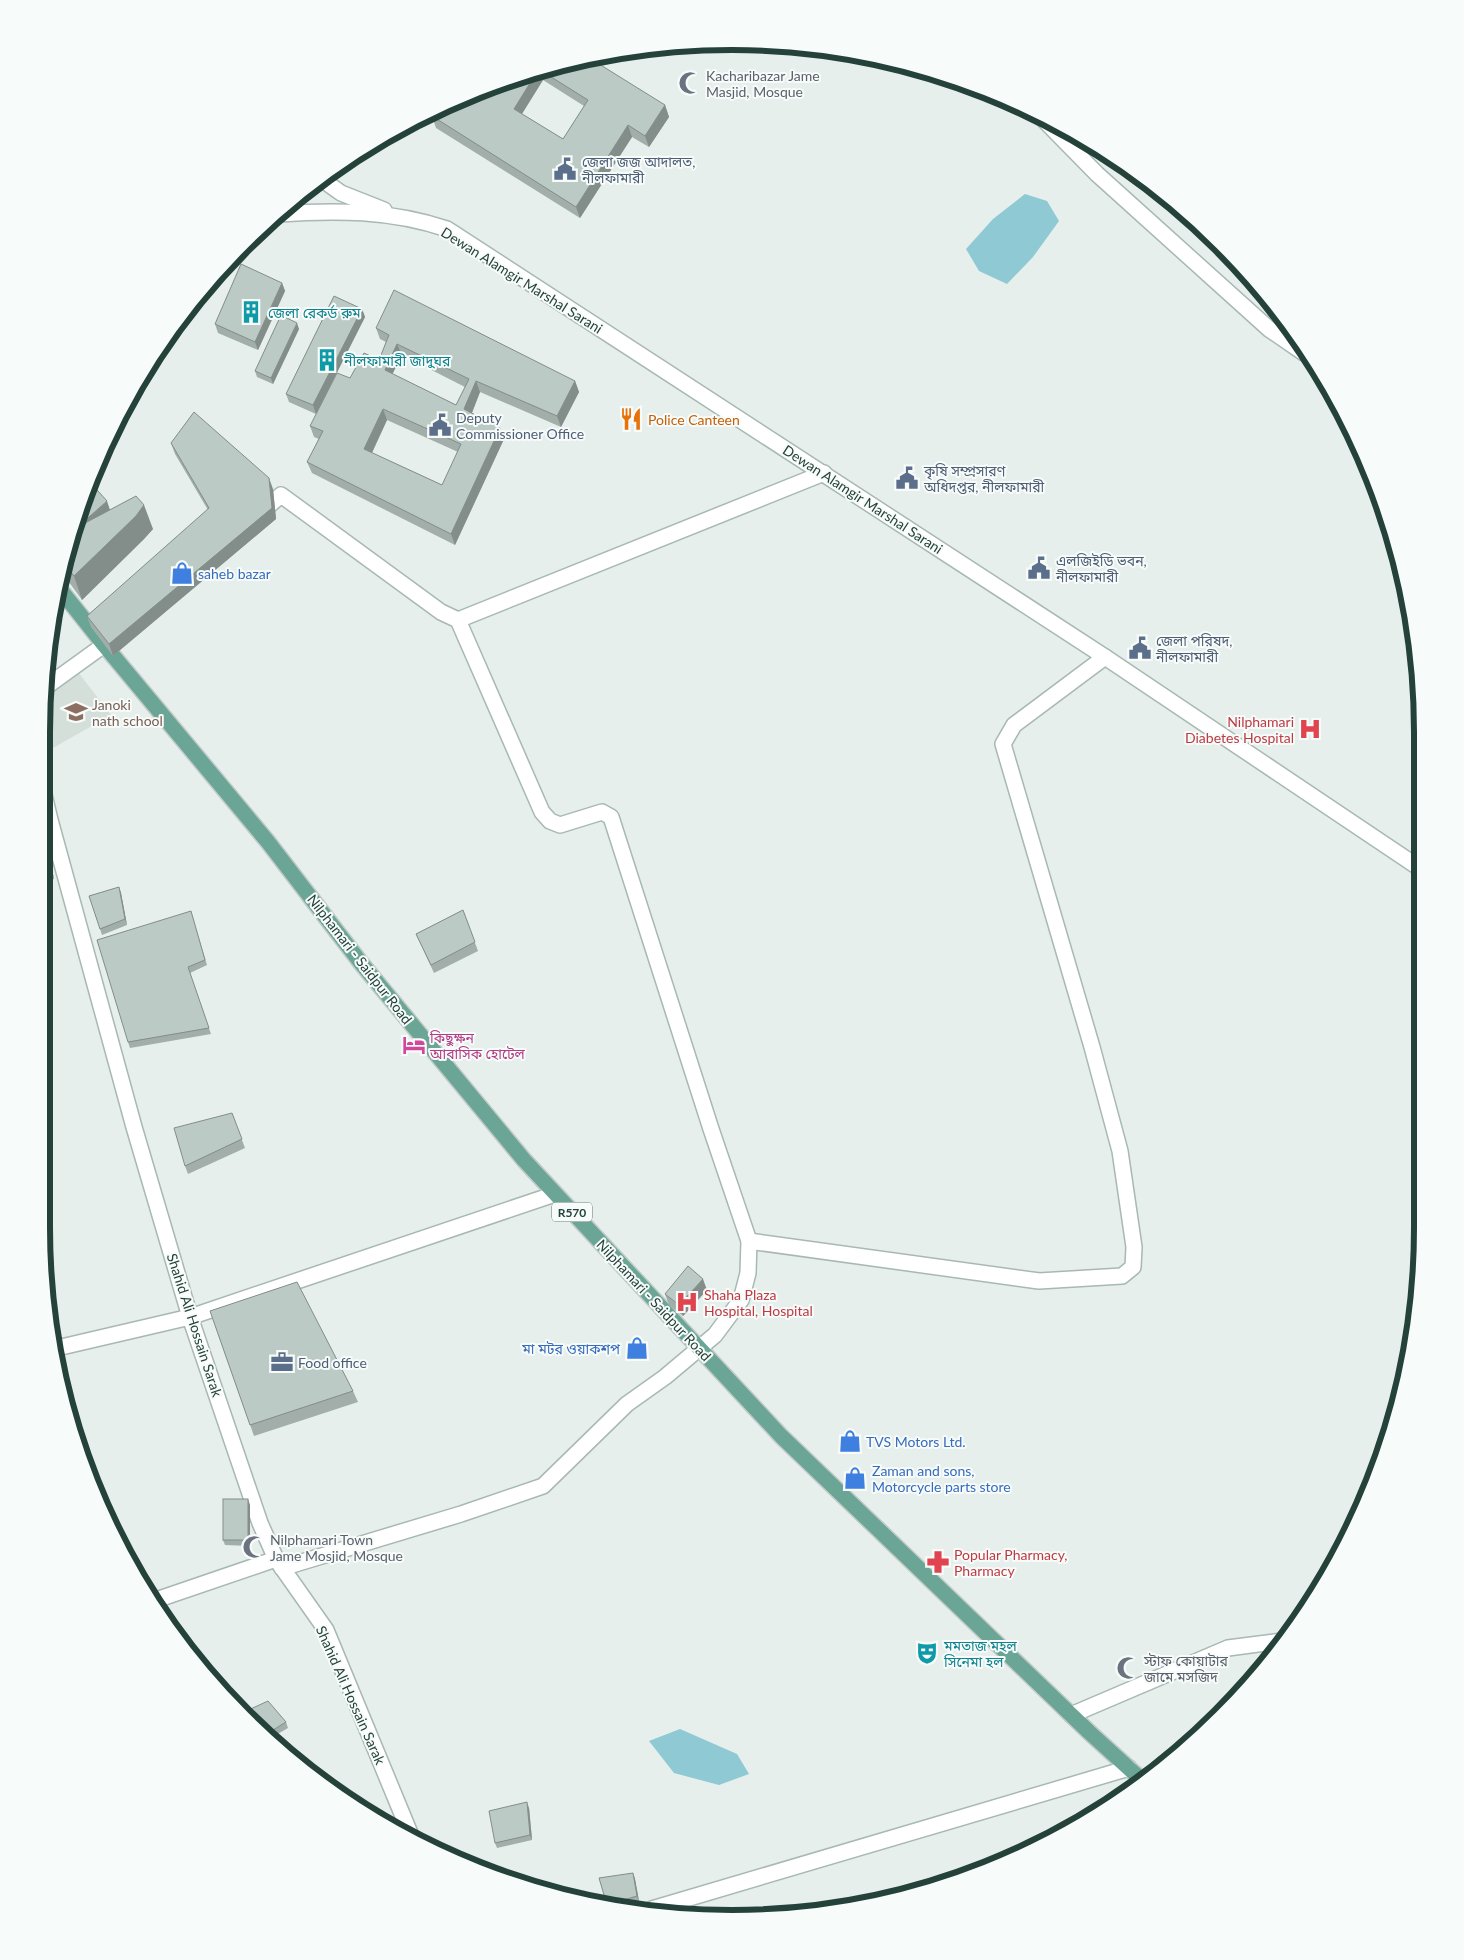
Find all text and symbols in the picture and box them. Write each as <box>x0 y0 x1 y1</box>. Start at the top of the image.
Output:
place label: Kacharibazar Jame Masjid, Mosque <box>706 67 820 100</box>
mosque icon: Kacharibazar Jame Masjid, Mosque <box>677 70 703 96</box>
place label: জেলা জজ আদালত, নীলফামারী <box>581 153 695 186</box>
public building icon: জেলা জজ আদালত, নীলফামারী <box>552 156 578 182</box>
street label: Dewan Alamgir Marshal Sarani <box>438 223 606 337</box>
building icon: জেলা রেকর্ড রুম <box>238 299 264 325</box>
place label: জেলা রেকর্ড রুম <box>268 304 361 321</box>
building icon: নীলফামারী জাদুঘর <box>314 347 340 373</box>
place label: নীলফামারী জাদুঘর <box>343 352 451 369</box>
restaurant icon: Police Canteen <box>618 406 644 432</box>
place label: Deputy Commissioner Office <box>456 409 584 442</box>
place label: Police Canteen <box>648 411 740 428</box>
public building icon: Deputy Commissioner Office <box>427 412 453 438</box>
street label: Dewan Alamgir Marshal Sarani <box>780 441 946 557</box>
place label: কৃষি সম্প্রসারণ অধিদপ্তর, নীলফামারী <box>923 462 1045 495</box>
public building icon: কৃষি সম্প্রসারণ অধিদপ্তর, নীলফামারী <box>894 465 920 491</box>
place label: এলজিইডি ভবন, নীলফামারী <box>1055 552 1147 585</box>
public building icon: এলজিইডি ভবন, নীলফামারী <box>1026 555 1052 581</box>
shop icon: saheb bazar <box>169 560 195 586</box>
place label: saheb bazar <box>198 565 271 582</box>
place label: জেলা পরিষদ, নীলফামারী <box>1155 632 1232 665</box>
public building icon: জেলা পরিষদ, নীলফামারী <box>1127 635 1153 661</box>
place label: Janoki nath school <box>92 696 163 729</box>
school or university icon: Janoki nath school <box>63 699 89 725</box>
place label: Nilphamari Diabetes Hospital <box>1185 713 1294 746</box>
hospital icon: Nilphamari Diabetes Hospital <box>1297 716 1323 742</box>
street label: Nilphamari - Saidpur Road <box>304 891 416 1027</box>
place label: কিছুক্ষন আবাসিক হোটেল <box>429 1029 526 1062</box>
hotel icon: কিছুক্ষন আবাসিক হোটেল <box>401 1032 427 1058</box>
road number: R570 <box>552 1202 592 1222</box>
street label: Nilphamari - Saidpur Road <box>593 1236 715 1364</box>
street label: Shahid Ali Hossain Sarak <box>164 1251 227 1400</box>
place label: Shaha Plaza Hospital, Hospital <box>704 1286 813 1319</box>
hospital icon: Shaha Plaza Hospital, Hospital <box>674 1289 700 1315</box>
shop icon: মা মটর ওয়াকশপ <box>624 1335 650 1361</box>
place label: মা মটর ওয়াকশপ <box>521 1340 621 1357</box>
office icon: Food office <box>269 1349 295 1375</box>
place label: Food office <box>298 1354 367 1371</box>
shop icon: TVS Motors Ltd. <box>837 1428 863 1454</box>
place label: TVS Motors Ltd. <box>866 1433 966 1450</box>
place label: Zaman and sons, Motorcycle parts store <box>872 1462 1011 1495</box>
shop icon: Zaman and sons, Motorcycle parts store <box>842 1465 868 1491</box>
place label: Nilphamari Town Jame Mosjid, Mosque <box>270 1531 403 1564</box>
mosque icon: Nilphamari Town Jame Mosjid, Mosque <box>241 1534 267 1560</box>
place label: Popular Pharmacy, Pharmacy <box>954 1546 1068 1579</box>
pharmacy icon: Popular Pharmacy, Pharmacy <box>925 1549 951 1575</box>
street label: Shahid Ali Hossain Sarak <box>313 1623 390 1768</box>
place label: মমতাজ মহল সিনেমা হল <box>943 1637 1017 1670</box>
theatre icon: মমতাজ মহল সিনেমা হল <box>914 1640 940 1666</box>
place label: স্টাফ কোয়াটার জামে মসজিদ <box>1143 1652 1229 1685</box>
mosque icon: স্টাফ কোয়াটার জামে মসজিদ <box>1115 1655 1141 1681</box>

